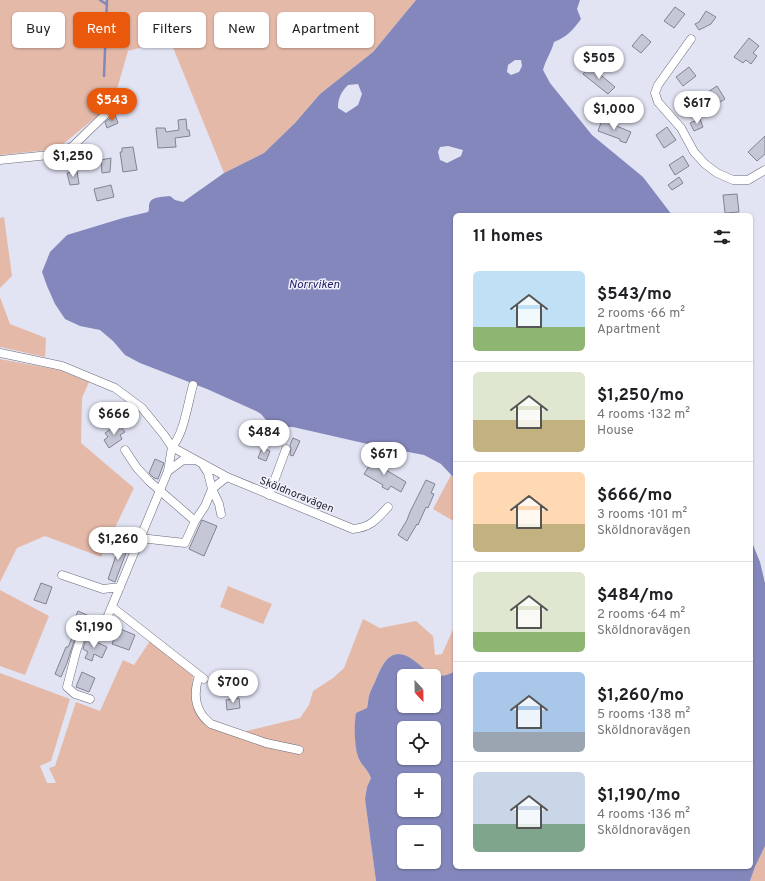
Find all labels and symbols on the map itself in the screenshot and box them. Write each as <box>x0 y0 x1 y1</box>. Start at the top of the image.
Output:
pin: $505 <box>575 46 623 80</box>
pin: $543 <box>88 88 136 122</box>
pin: $617 <box>673 91 721 125</box>
pin: $1,000 <box>581 97 647 131</box>
pin: $1,250 <box>40 144 106 178</box>
water label: Norrviken <box>289 277 340 293</box>
pin: $666 <box>90 402 138 436</box>
pin: $484 <box>240 420 288 454</box>
pin: $671 <box>360 442 408 476</box>
street label: Sköldnoravägen <box>257 474 336 516</box>
pin: $1,260 <box>85 527 151 561</box>
pin: $1,190 <box>61 615 127 649</box>
north arrow <box>397 669 441 713</box>
pin: $700 <box>209 670 257 704</box>

